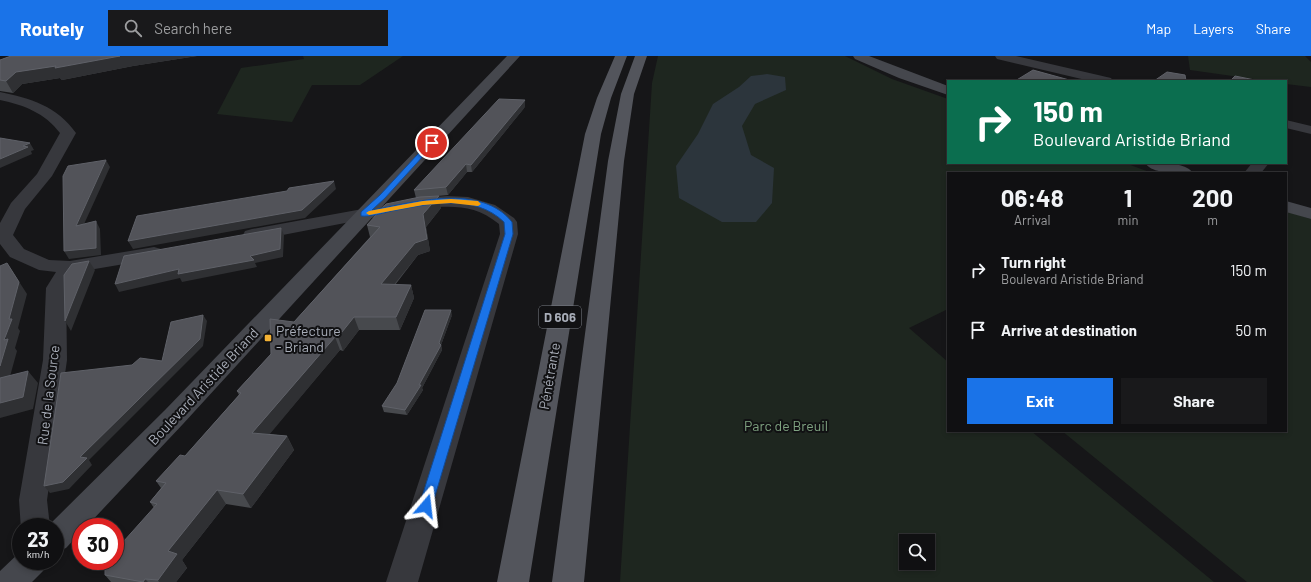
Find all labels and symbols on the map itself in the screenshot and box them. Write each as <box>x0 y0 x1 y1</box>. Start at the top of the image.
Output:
pin <box>415 126 449 160</box>
road number: D 606 <box>539 306 581 328</box>
place label: Préfecture - Briand <box>276 322 341 355</box>
street label: Boulevard Aristide Briand <box>144 324 262 448</box>
marker: Préfecture - Briand <box>263 333 273 343</box>
street label: Pénétrante <box>535 341 563 411</box>
street label: Rue de la Source <box>33 344 63 446</box>
park label: Parc de Breuil <box>744 417 828 434</box>
position arrow <box>405 485 447 527</box>
speed limit sign: 30 <box>72 518 124 570</box>

